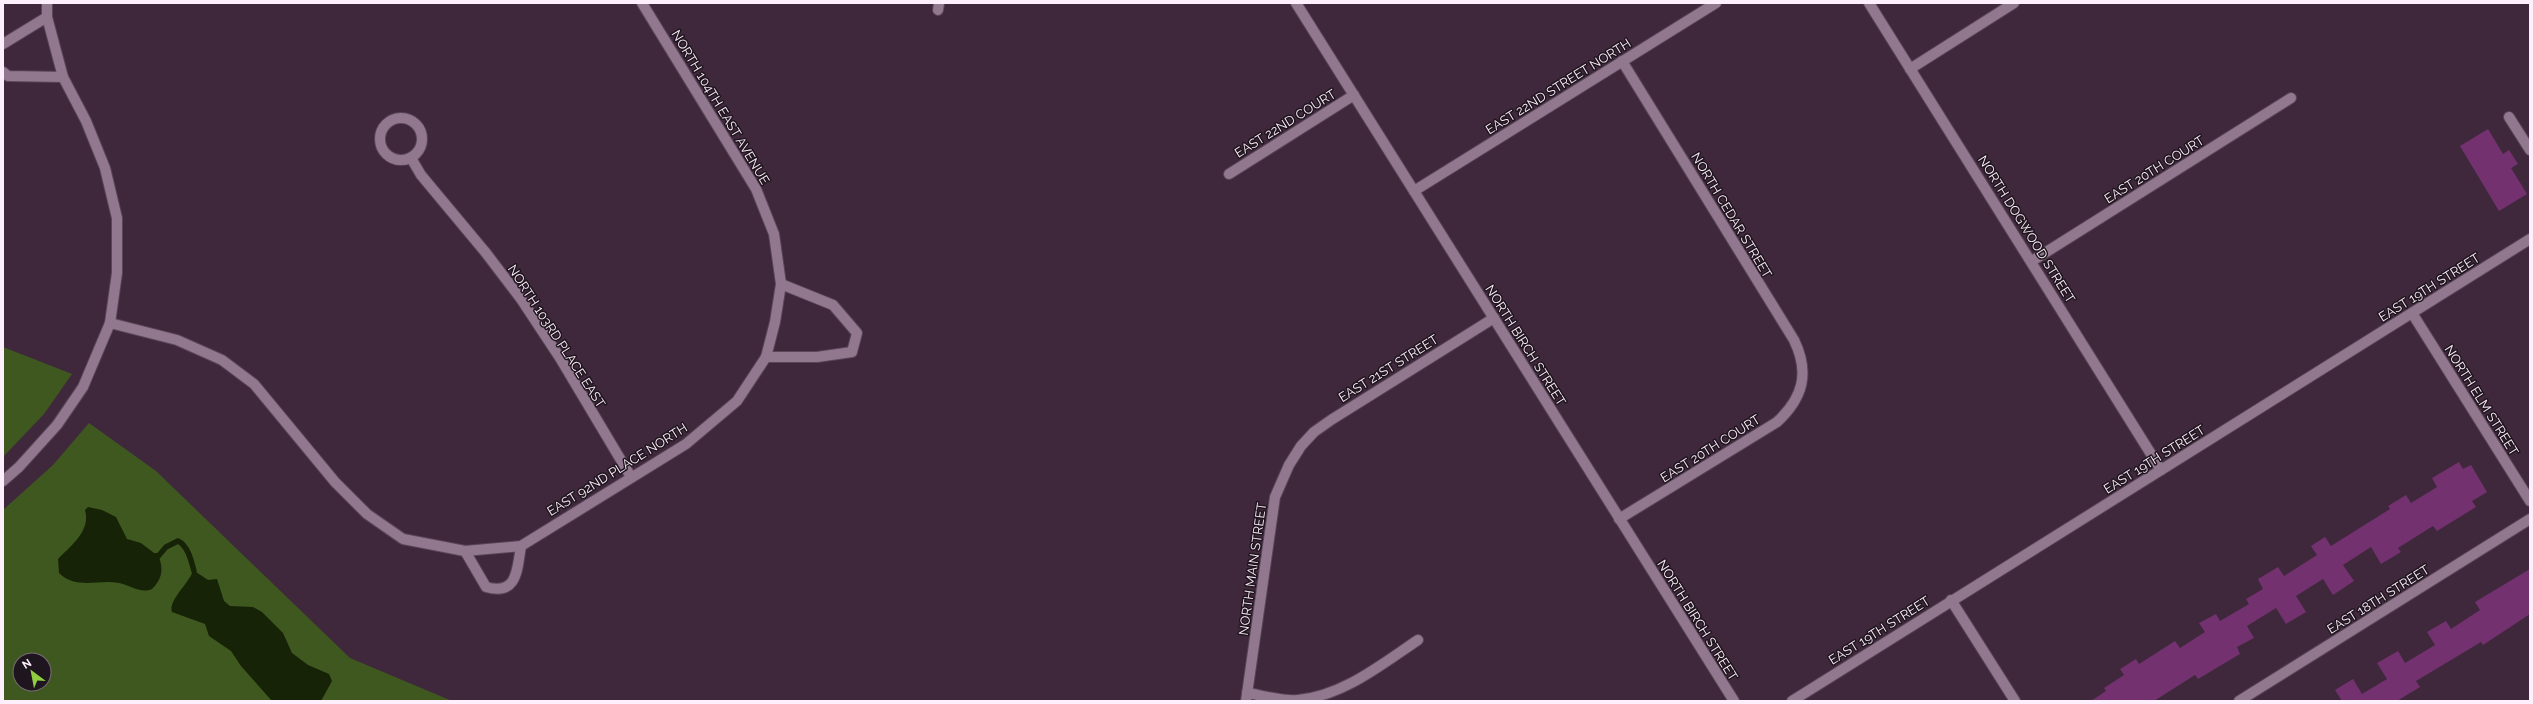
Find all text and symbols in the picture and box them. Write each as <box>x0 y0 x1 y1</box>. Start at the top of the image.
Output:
street label: NORTH 104TH EAST AVENUE <box>668 27 773 187</box>
street label: EAST 22ND STREET NORTH <box>1483 35 1634 137</box>
street label: EAST 22ND COURT <box>1232 86 1339 161</box>
street label: EAST 20TH COURT <box>2102 133 2207 206</box>
street label: NORTH CEDAR STREET <box>1688 150 1775 281</box>
street label: NORTH DOGWOOD STREET <box>1975 153 2078 306</box>
street label: EAST 19TH STREET <box>2376 250 2483 325</box>
street label: NORTH 103RD PLACE EAST <box>505 262 608 411</box>
street label: NORTH BIRCH STREET <box>1482 282 1569 408</box>
street label: EAST 21ST STREET <box>1336 332 1441 405</box>
street label: NORTH ELM STREET <box>2441 342 2522 458</box>
street label: EAST 20TH COURT <box>1658 412 1763 485</box>
street label: EAST 92ND PLACE NORTH <box>544 420 690 519</box>
street label: EAST 19TH STREET <box>2101 422 2208 497</box>
street label: NORTH MAIN STREET <box>1236 502 1269 636</box>
street label: NORTH BIRCH STREET <box>1654 557 1741 683</box>
street label: EAST 18TH STREET <box>2324 562 2432 637</box>
street label: EAST 19TH STREET <box>1826 593 1933 668</box>
north arrow <box>12 652 52 692</box>
text: N <box>20 656 34 672</box>

